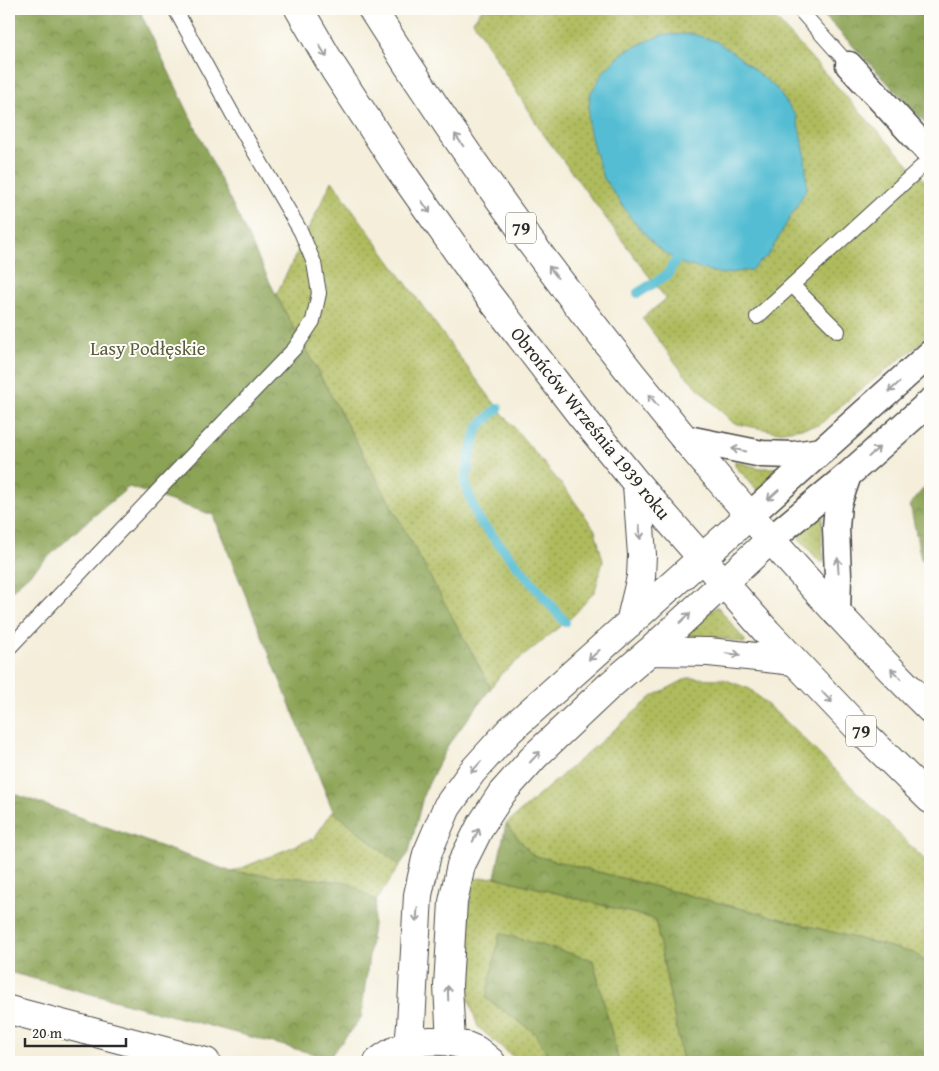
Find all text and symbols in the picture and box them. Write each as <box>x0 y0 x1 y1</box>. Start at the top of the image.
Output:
one-way arrow <box>318 44 329 58</box>
one-way arrow <box>454 133 464 147</box>
one-way arrow <box>421 200 431 214</box>
road number: 79 <box>506 212 536 244</box>
one-way arrow <box>548 265 558 279</box>
street label: Obrońców Września 1939 roku <box>504 321 678 526</box>
park label: Lasy Podłęskie <box>90 334 206 362</box>
one-way arrow <box>887 381 900 392</box>
one-way arrow <box>647 394 658 407</box>
one-way arrow <box>731 444 747 454</box>
one-way arrow <box>868 446 881 457</box>
one-way arrow <box>766 489 779 501</box>
one-way arrow <box>636 524 645 540</box>
one-way arrow <box>833 558 842 574</box>
one-way arrow <box>679 612 692 624</box>
one-way arrow <box>587 649 600 661</box>
one-way arrow <box>725 649 741 659</box>
one-way arrow <box>890 668 902 680</box>
one-way arrow <box>821 690 833 702</box>
road number: 79 <box>846 716 876 746</box>
one-way arrow <box>529 750 541 763</box>
one-way arrow <box>471 760 482 773</box>
one-way arrow <box>472 828 481 843</box>
one-way arrow <box>413 907 422 923</box>
one-way arrow <box>444 985 453 1001</box>
scale bar <box>25 1016 126 1048</box>
text: 20 m <box>32 1022 63 1043</box>

